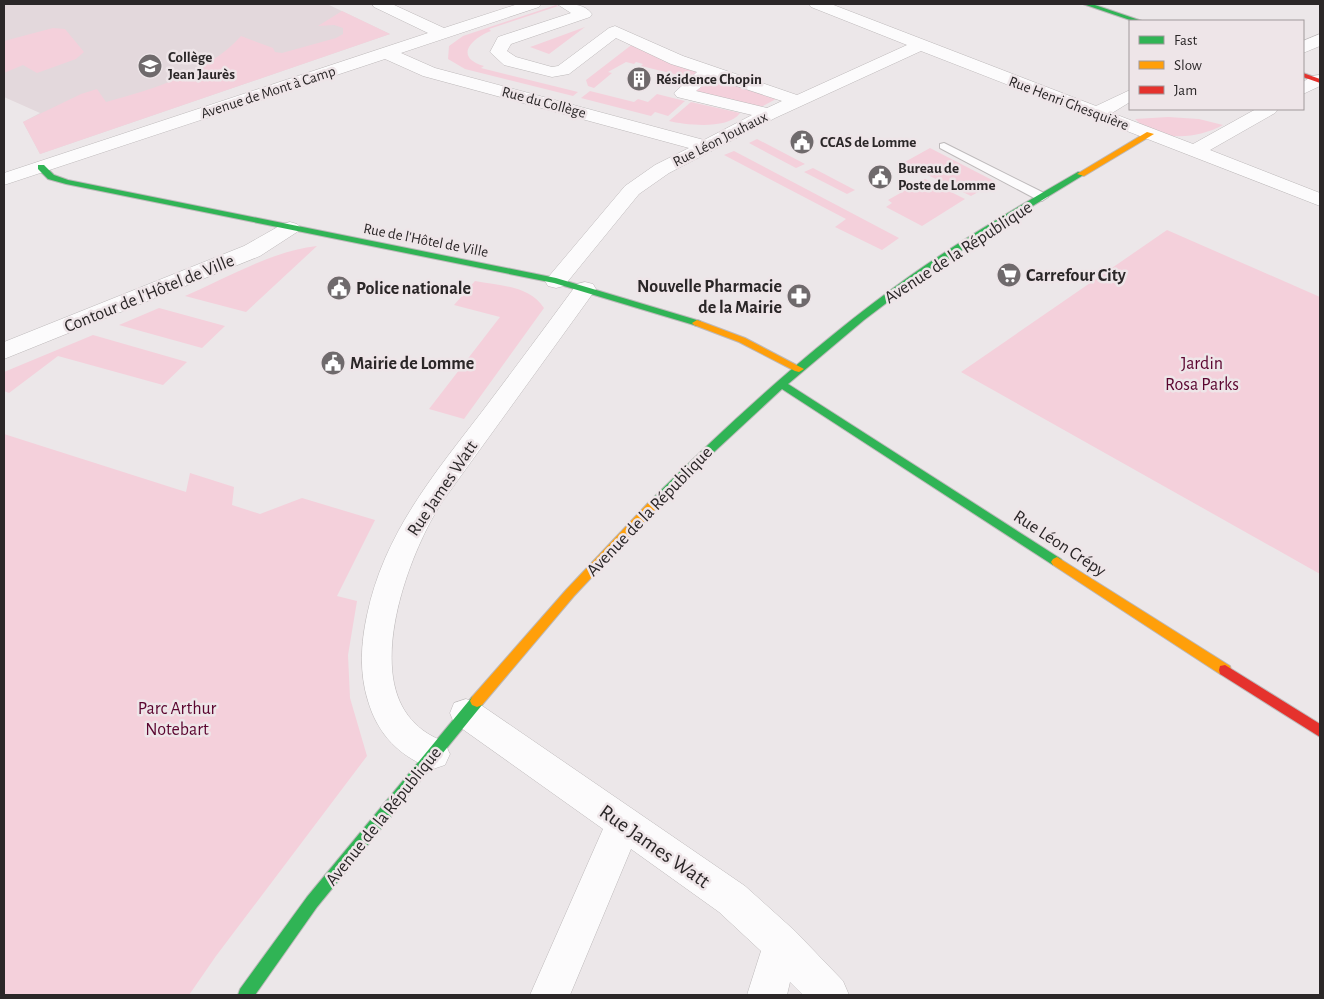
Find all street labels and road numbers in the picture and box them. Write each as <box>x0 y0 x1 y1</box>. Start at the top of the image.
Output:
street label: Avenue de Mont à Camp <box>199 64 337 121</box>
street label: Rue Henri Ghesquière <box>1007 74 1131 133</box>
street label: Rue du Collège <box>500 84 588 121</box>
street label: Rue Léon Jouhaux <box>671 109 770 170</box>
street label: Avenue de la République <box>881 198 1036 307</box>
street label: Rue de l'Hôtel de Ville <box>362 221 490 260</box>
street label: Contour de l'Hôtel de Ville <box>62 252 237 336</box>
street label: Rue James Watt <box>404 437 481 539</box>
street label: Avenue de la République <box>583 443 716 580</box>
street label: Rue Léon Crépy <box>1010 507 1109 580</box>
street label: Avenue de la République <box>323 744 445 889</box>
street label: Rue James Watt <box>596 801 714 892</box>

